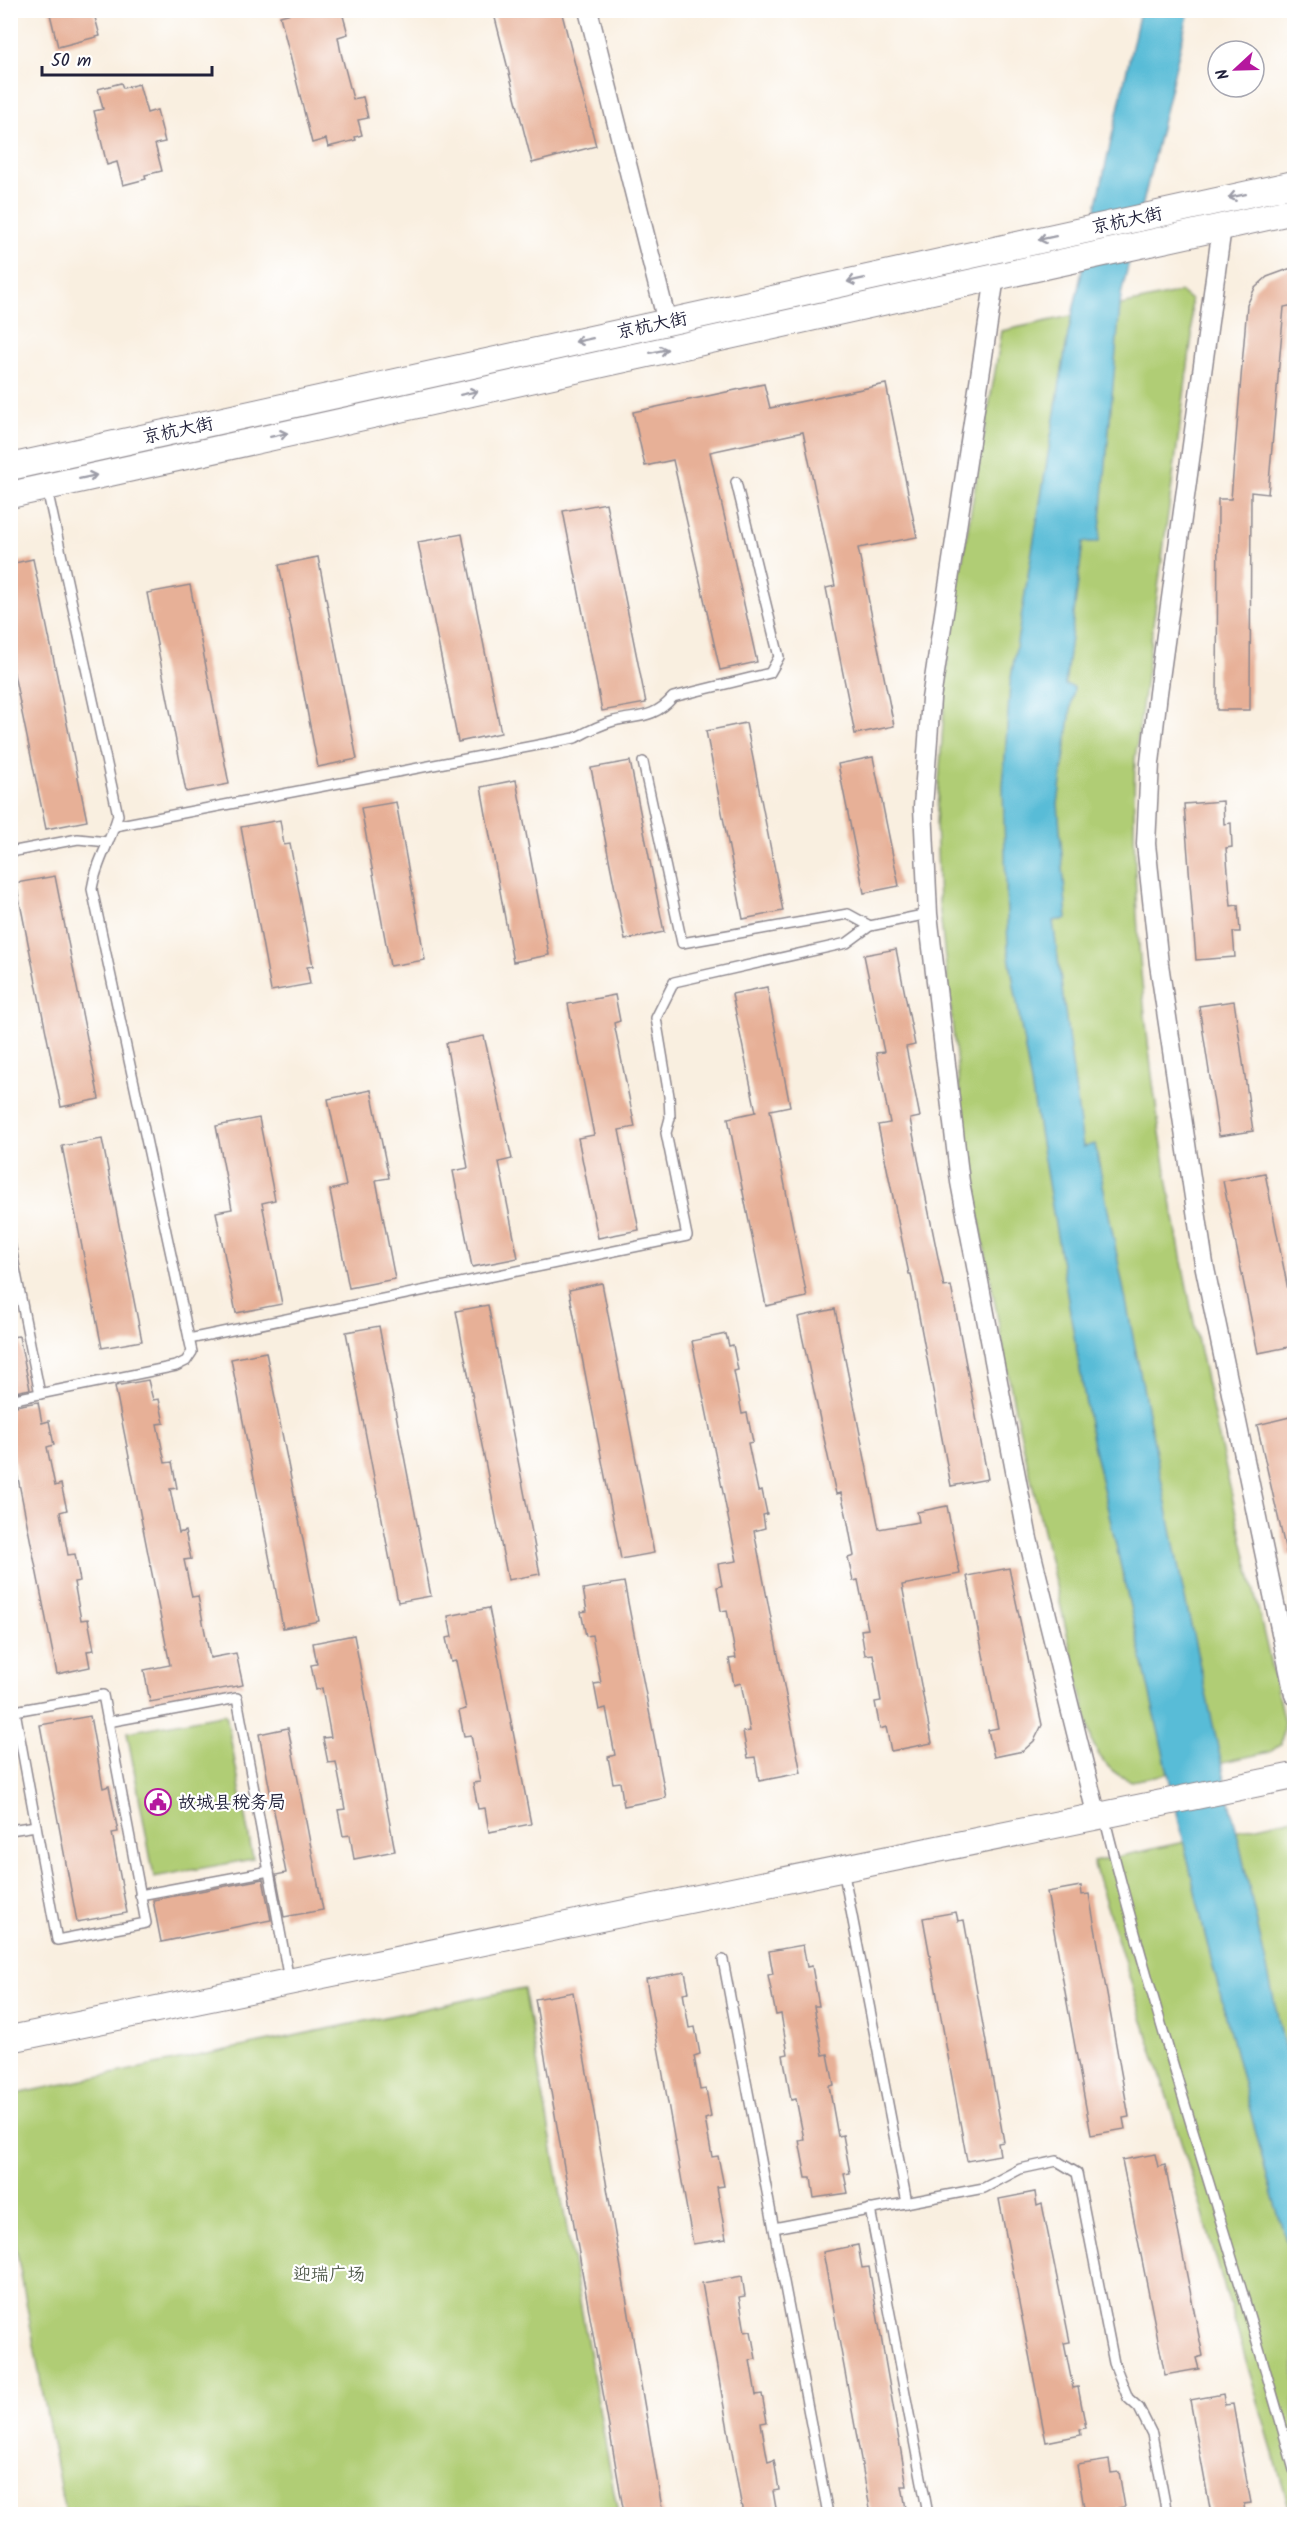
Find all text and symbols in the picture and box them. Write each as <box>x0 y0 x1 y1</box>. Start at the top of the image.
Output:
scale bar <box>42 39 212 77</box>
north arrow <box>1206 39 1266 99</box>
text: 50 m <box>51 47 91 76</box>
text: N <box>1210 65 1237 83</box>
one-way arrow <box>1228 191 1248 202</box>
street label: 京杭大街 <box>1089 200 1166 243</box>
one-way arrow <box>1038 233 1057 244</box>
one-way arrow <box>847 274 866 286</box>
street label: 京杭大街 <box>614 305 691 348</box>
one-way arrow <box>575 335 594 346</box>
one-way arrow <box>649 345 669 356</box>
one-way arrow <box>459 387 478 399</box>
street label: 京杭大街 <box>140 410 217 453</box>
one-way arrow <box>269 429 288 441</box>
one-way arrow <box>78 471 97 483</box>
public building icon: 故城县税务局 <box>143 1787 173 1817</box>
place label: 故城县税务局 <box>178 1789 286 1818</box>
park label: 迎瑞广场 <box>293 2261 365 2290</box>

